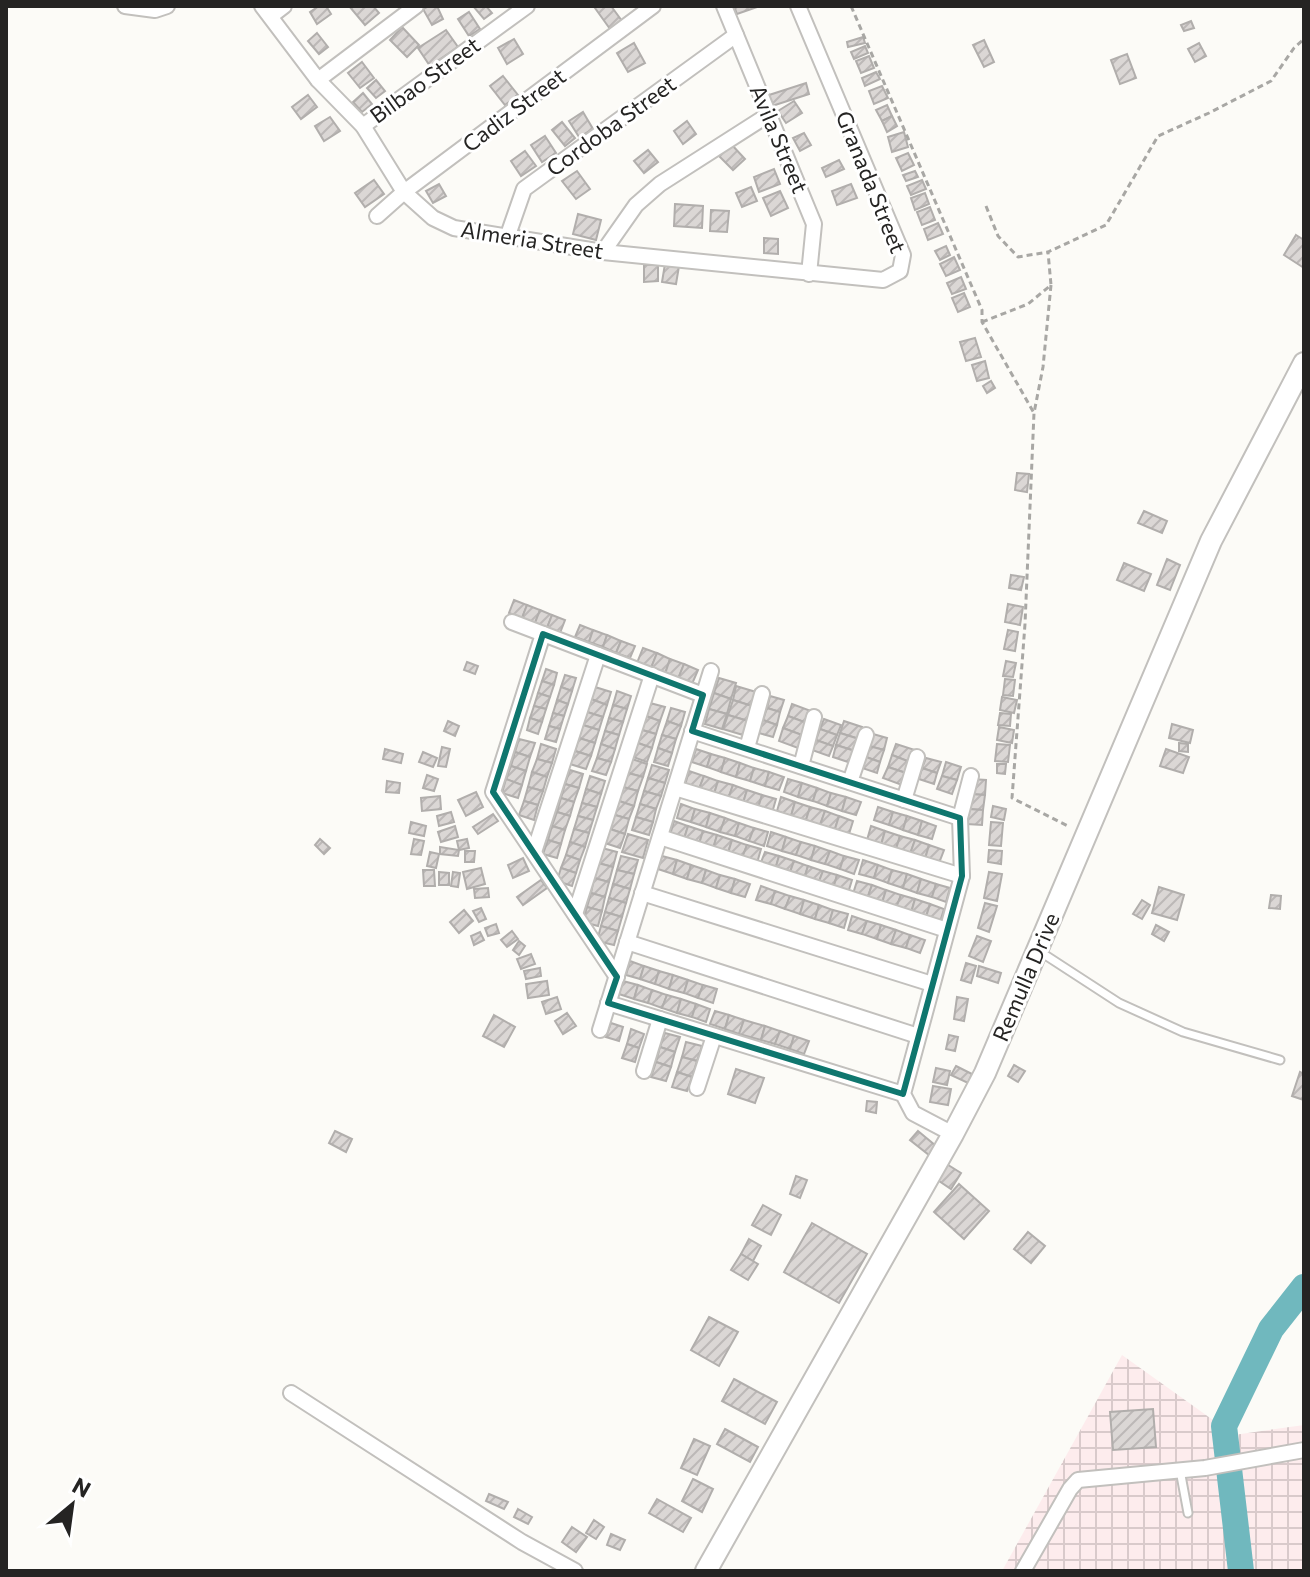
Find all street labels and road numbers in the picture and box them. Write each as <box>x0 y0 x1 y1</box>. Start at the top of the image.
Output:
street label: Bilbao Street <box>364 31 485 129</box>
street label: Cadiz Street <box>457 62 571 157</box>
street label: Cordoba Street <box>541 70 681 182</box>
street label: Avila Street <box>745 81 814 197</box>
street label: Granada Street <box>831 107 912 257</box>
street label: Almeria Street <box>459 215 605 264</box>
street label: Remulla Drive <box>986 908 1065 1045</box>

